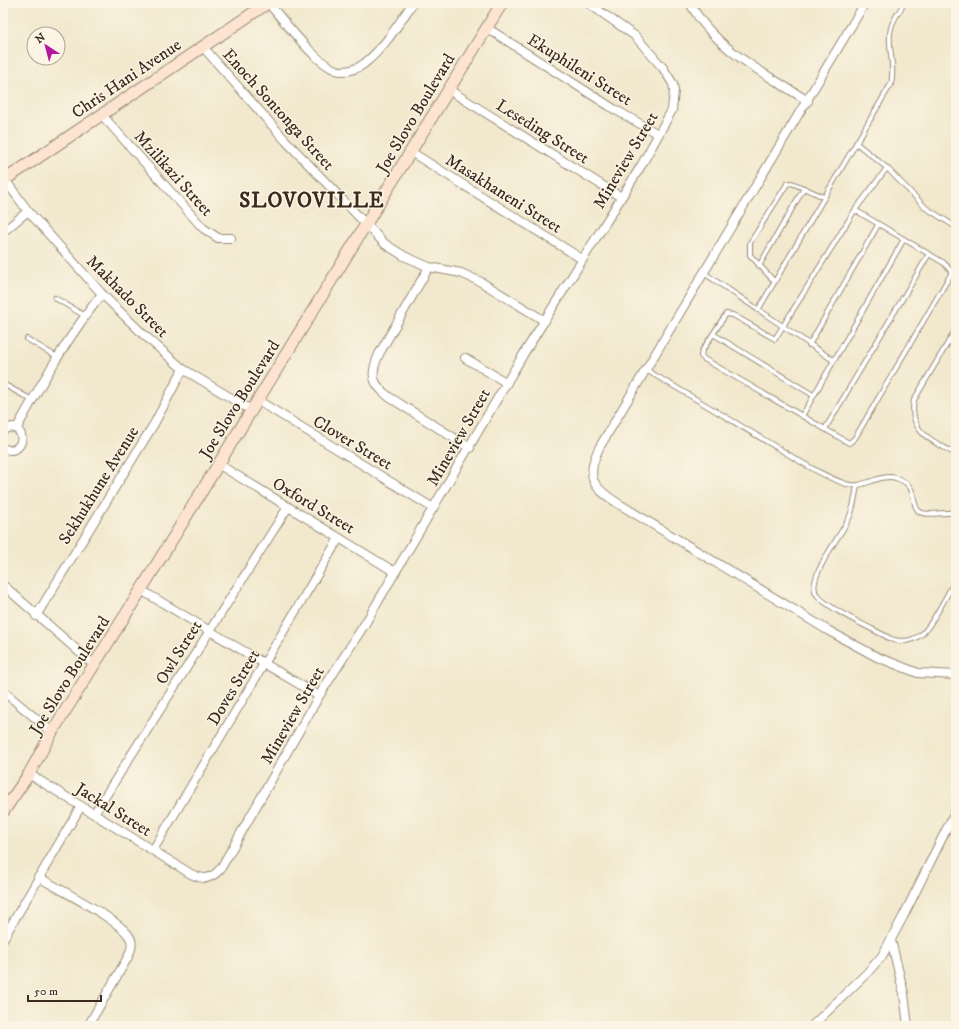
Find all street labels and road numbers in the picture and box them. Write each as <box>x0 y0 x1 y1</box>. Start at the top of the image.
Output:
street label: Ekuphileni Street <box>523 29 636 111</box>
street label: Chris Hani Avenue <box>67 34 186 124</box>
street label: Enoch Sontonga Street <box>218 44 339 176</box>
street label: Joe Slovo Boulevard <box>370 49 461 179</box>
street label: Leseding Street <box>492 94 594 170</box>
street label: Mineview Street <box>588 107 664 213</box>
street label: Mzilikazi Street <box>129 126 218 222</box>
street label: Masakhaneni Street <box>441 149 566 239</box>
street label: Makhado Street <box>81 251 174 343</box>
street label: Joe Slovo Boulevard <box>193 336 285 465</box>
street label: Mineview Street <box>422 384 496 490</box>
street label: Clover Street <box>309 410 397 476</box>
street label: Sekhukhune Avenue <box>54 422 144 549</box>
street label: Oxford Street <box>268 473 359 539</box>
street label: Joe Slovo Boulevard <box>23 612 115 741</box>
street label: Owl Street <box>151 616 207 689</box>
street label: Doves Street <box>203 645 265 730</box>
street label: Mineview Street <box>256 662 330 768</box>
street label: Jackal Street <box>70 777 156 842</box>

